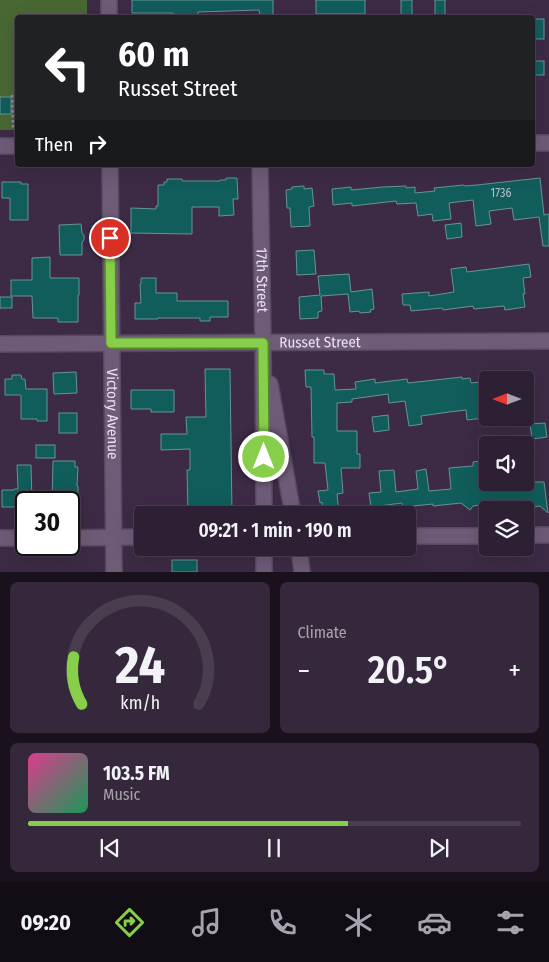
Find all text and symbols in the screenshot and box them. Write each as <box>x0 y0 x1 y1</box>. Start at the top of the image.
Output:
text: 60 m <box>118 33 189 75</box>
icon: left <box>35 35 100 100</box>
text: Russet Street <box>118 75 237 102</box>
icon: right <box>83 130 111 158</box>
text: Then <box>35 133 73 156</box>
house number: 1736 <box>491 186 511 200</box>
pin <box>89 217 131 259</box>
icon: arrive <box>96 224 124 252</box>
street label: 17th Street <box>252 247 271 313</box>
street label: Russet Street <box>279 333 361 351</box>
street label: Victory Avenue <box>103 368 122 460</box>
north arrow <box>479 371 534 426</box>
map controls <box>479 371 534 556</box>
position arrow <box>237 430 289 482</box>
button: sound <box>479 436 534 491</box>
speed limit sign: 30 <box>15 491 80 556</box>
button: layers <box>479 501 534 556</box>
text: 09:21 · 1 min · 190 m <box>198 519 352 542</box>
text: Climate <box>298 623 347 642</box>
text: 24 <box>114 634 165 697</box>
text: 20.5° <box>368 647 451 693</box>
text: − <box>298 654 310 687</box>
text: + <box>508 654 521 687</box>
text: km/h <box>120 692 160 714</box>
text: 103.5 FM <box>103 762 170 785</box>
text: Music <box>103 785 140 804</box>
icon: previous <box>96 834 124 862</box>
icon: pause <box>260 834 288 862</box>
icon: next <box>425 834 453 862</box>
icon: directions <box>112 905 147 940</box>
icon: music <box>189 905 224 940</box>
icon: phone <box>265 905 300 940</box>
icon: climate <box>341 905 376 940</box>
icon: car <box>417 905 452 940</box>
icon: filters <box>493 905 528 940</box>
text: 09:20 <box>21 909 71 936</box>

